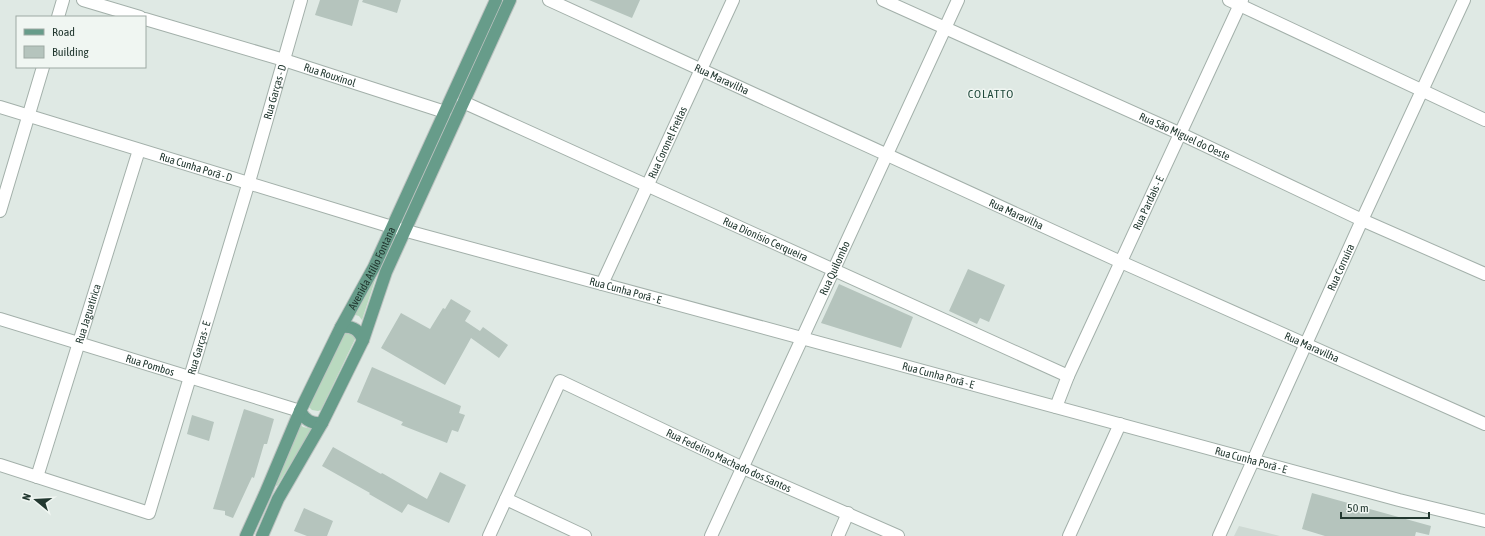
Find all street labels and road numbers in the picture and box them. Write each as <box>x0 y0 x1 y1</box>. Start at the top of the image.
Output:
street label: Rua Rouxinol <box>302 61 357 89</box>
street label: Rua Maravilha <box>693 61 751 97</box>
street label: Rua Garças - D <box>261 63 288 121</box>
street label: Rua Coronel Freitas <box>646 104 689 180</box>
street label: Rua São Miguel do Oeste <box>1137 110 1232 162</box>
street label: Rua Cunha Porã - D <box>158 150 234 184</box>
street label: Rua Pardais - E <box>1130 174 1166 232</box>
street label: Rua Maravilha <box>987 196 1045 232</box>
street label: Rua Dionísio Cerqueira <box>721 215 810 263</box>
street label: Avenida Atílio Fontana <box>346 225 398 312</box>
street label: Rua Quilombo <box>817 239 852 297</box>
street label: Rua Corruíra <box>1325 242 1356 293</box>
street label: Rua Cunha Porã - E <box>588 275 663 306</box>
street label: Rua Jaguatirica <box>73 282 103 345</box>
street label: Rua Garças - E <box>185 319 213 376</box>
street label: Rua Maravilha <box>1283 330 1341 364</box>
street label: Rua Pombos <box>124 352 176 378</box>
street label: Rua Cunha Porã - E <box>901 360 976 391</box>
street label: Rua Fedelino Machado dos Santos <box>664 426 793 494</box>
street label: Rua Cunha Porã - E <box>1214 444 1289 475</box>

